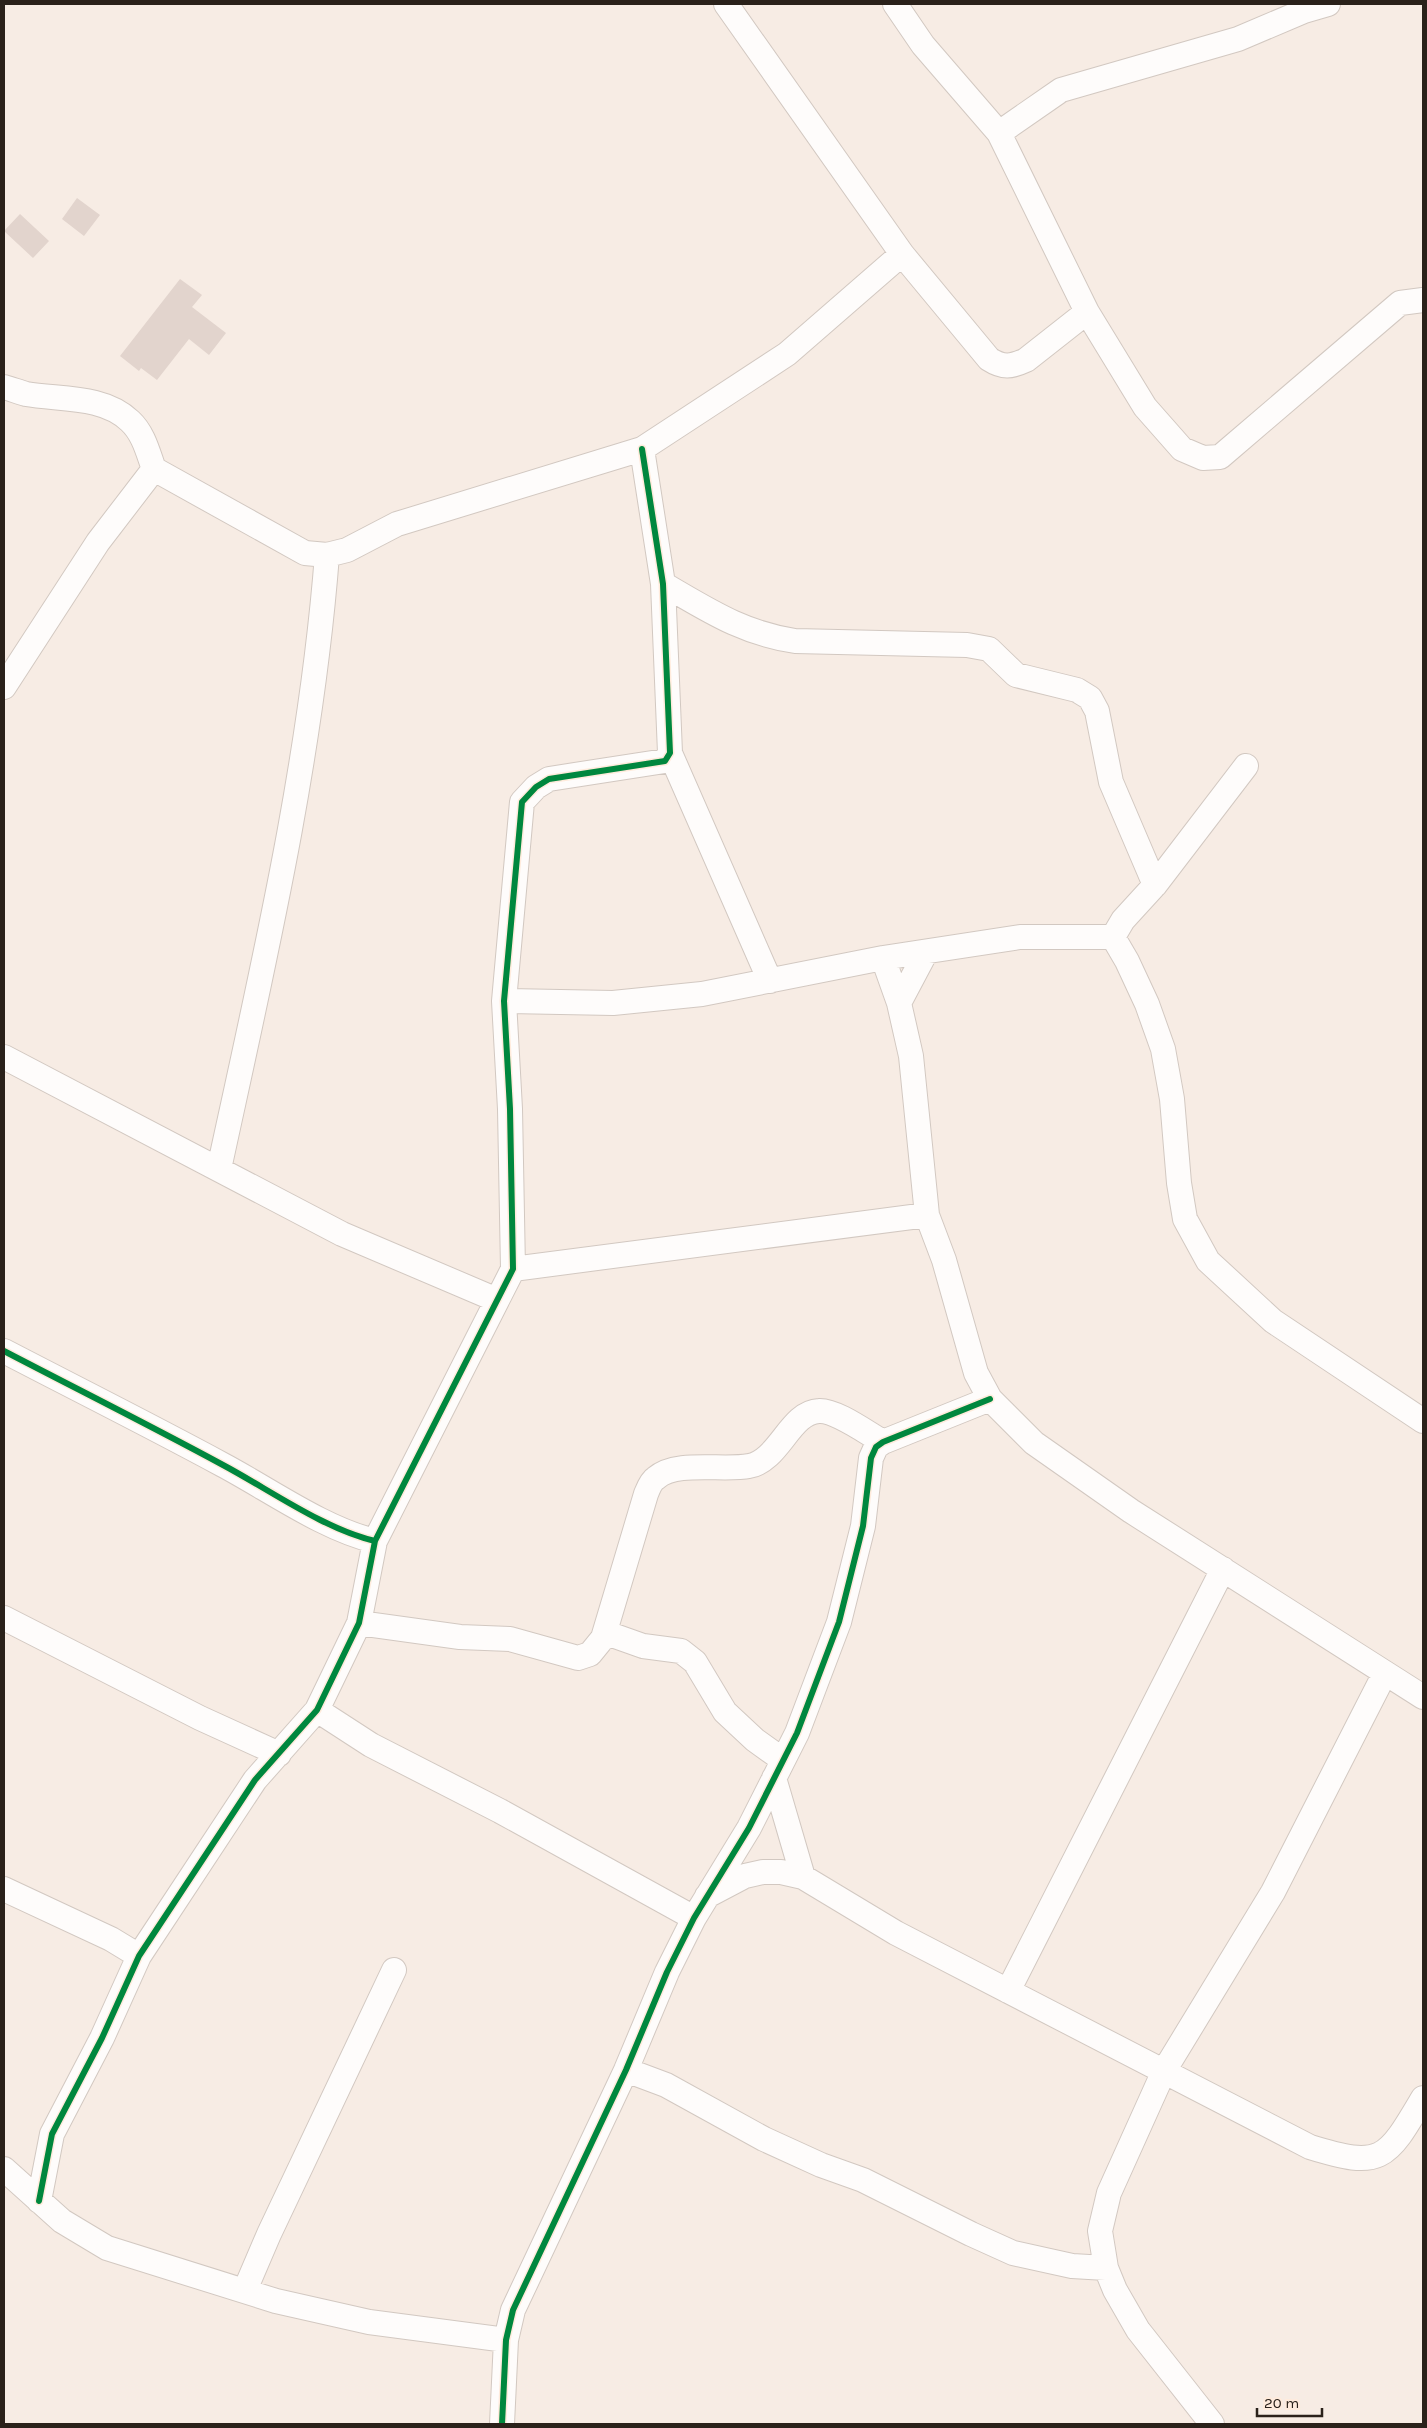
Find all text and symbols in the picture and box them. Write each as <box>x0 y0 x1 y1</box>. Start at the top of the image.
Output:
scale bar <box>1257 2386 1322 2418</box>
text: 20 m <box>1264 2394 1299 2412</box>

